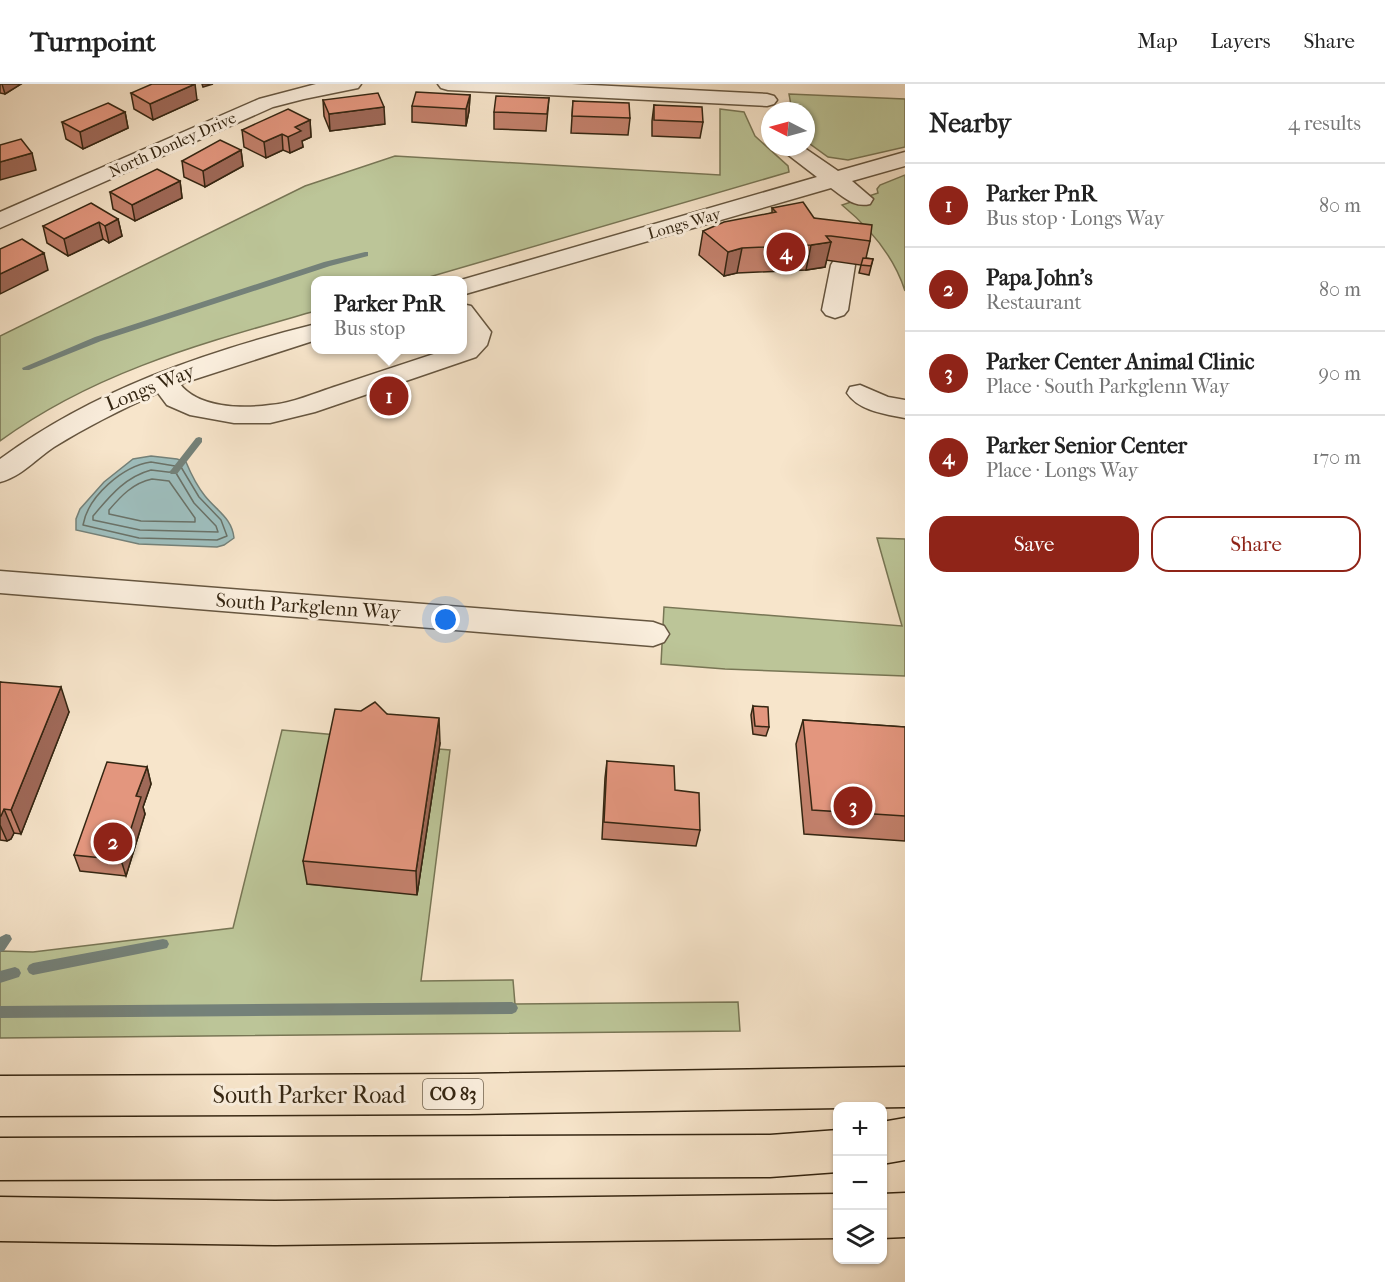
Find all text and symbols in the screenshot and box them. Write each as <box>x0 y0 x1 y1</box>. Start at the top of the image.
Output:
text: Turnpoint <box>30 25 156 58</box>
text: Map <box>1137 29 1178 53</box>
text: Layers <box>1211 29 1270 53</box>
text: Share <box>1303 29 1355 53</box>
north arrow <box>761 102 815 156</box>
street label: North Donley Drive <box>106 108 239 181</box>
text: Nearby <box>929 108 1011 139</box>
text: 4 results <box>1288 112 1361 135</box>
text: Parker PnR <box>986 181 1096 207</box>
text: 1 <box>945 194 952 217</box>
text: 80 m <box>1319 194 1361 217</box>
street label: Longs Way <box>645 204 723 243</box>
text: Bus stop · Longs Way <box>986 207 1164 230</box>
pin: 4 <box>766 230 806 274</box>
text: Papa John's <box>986 265 1093 291</box>
popup <box>311 276 467 354</box>
text: 2 <box>943 278 954 301</box>
text: 80 m <box>1319 278 1361 301</box>
text: Parker PnR <box>334 291 444 317</box>
text: Restaurant <box>986 291 1082 314</box>
text: Bus stop <box>334 317 405 340</box>
text: Parker Center Animal Clinic <box>986 349 1255 375</box>
street label: Longs Way <box>102 359 199 416</box>
text: 3 <box>944 362 953 385</box>
text: 90 m <box>1319 362 1361 385</box>
pin: 1 <box>370 374 408 418</box>
text: Place · South Parkglenn Way <box>986 375 1229 398</box>
text: Parker Senior Center <box>986 433 1187 459</box>
text: 4 <box>943 446 954 469</box>
text: 170 m <box>1312 446 1361 469</box>
text: Place · Longs Way <box>986 459 1138 482</box>
button: Save <box>929 516 1139 572</box>
button: Share <box>1151 516 1361 572</box>
street label: South Parkglenn Way <box>215 589 402 625</box>
your location <box>431 605 460 634</box>
pin: 3 <box>834 784 872 828</box>
pin: 2 <box>94 820 132 864</box>
road number: CO 83 <box>423 1079 483 1109</box>
street label: South Parker Road <box>212 1081 406 1109</box>
map controls <box>833 1102 887 1264</box>
button: + <box>833 1102 887 1156</box>
button: − <box>833 1156 887 1210</box>
button: layers <box>833 1210 887 1264</box>

